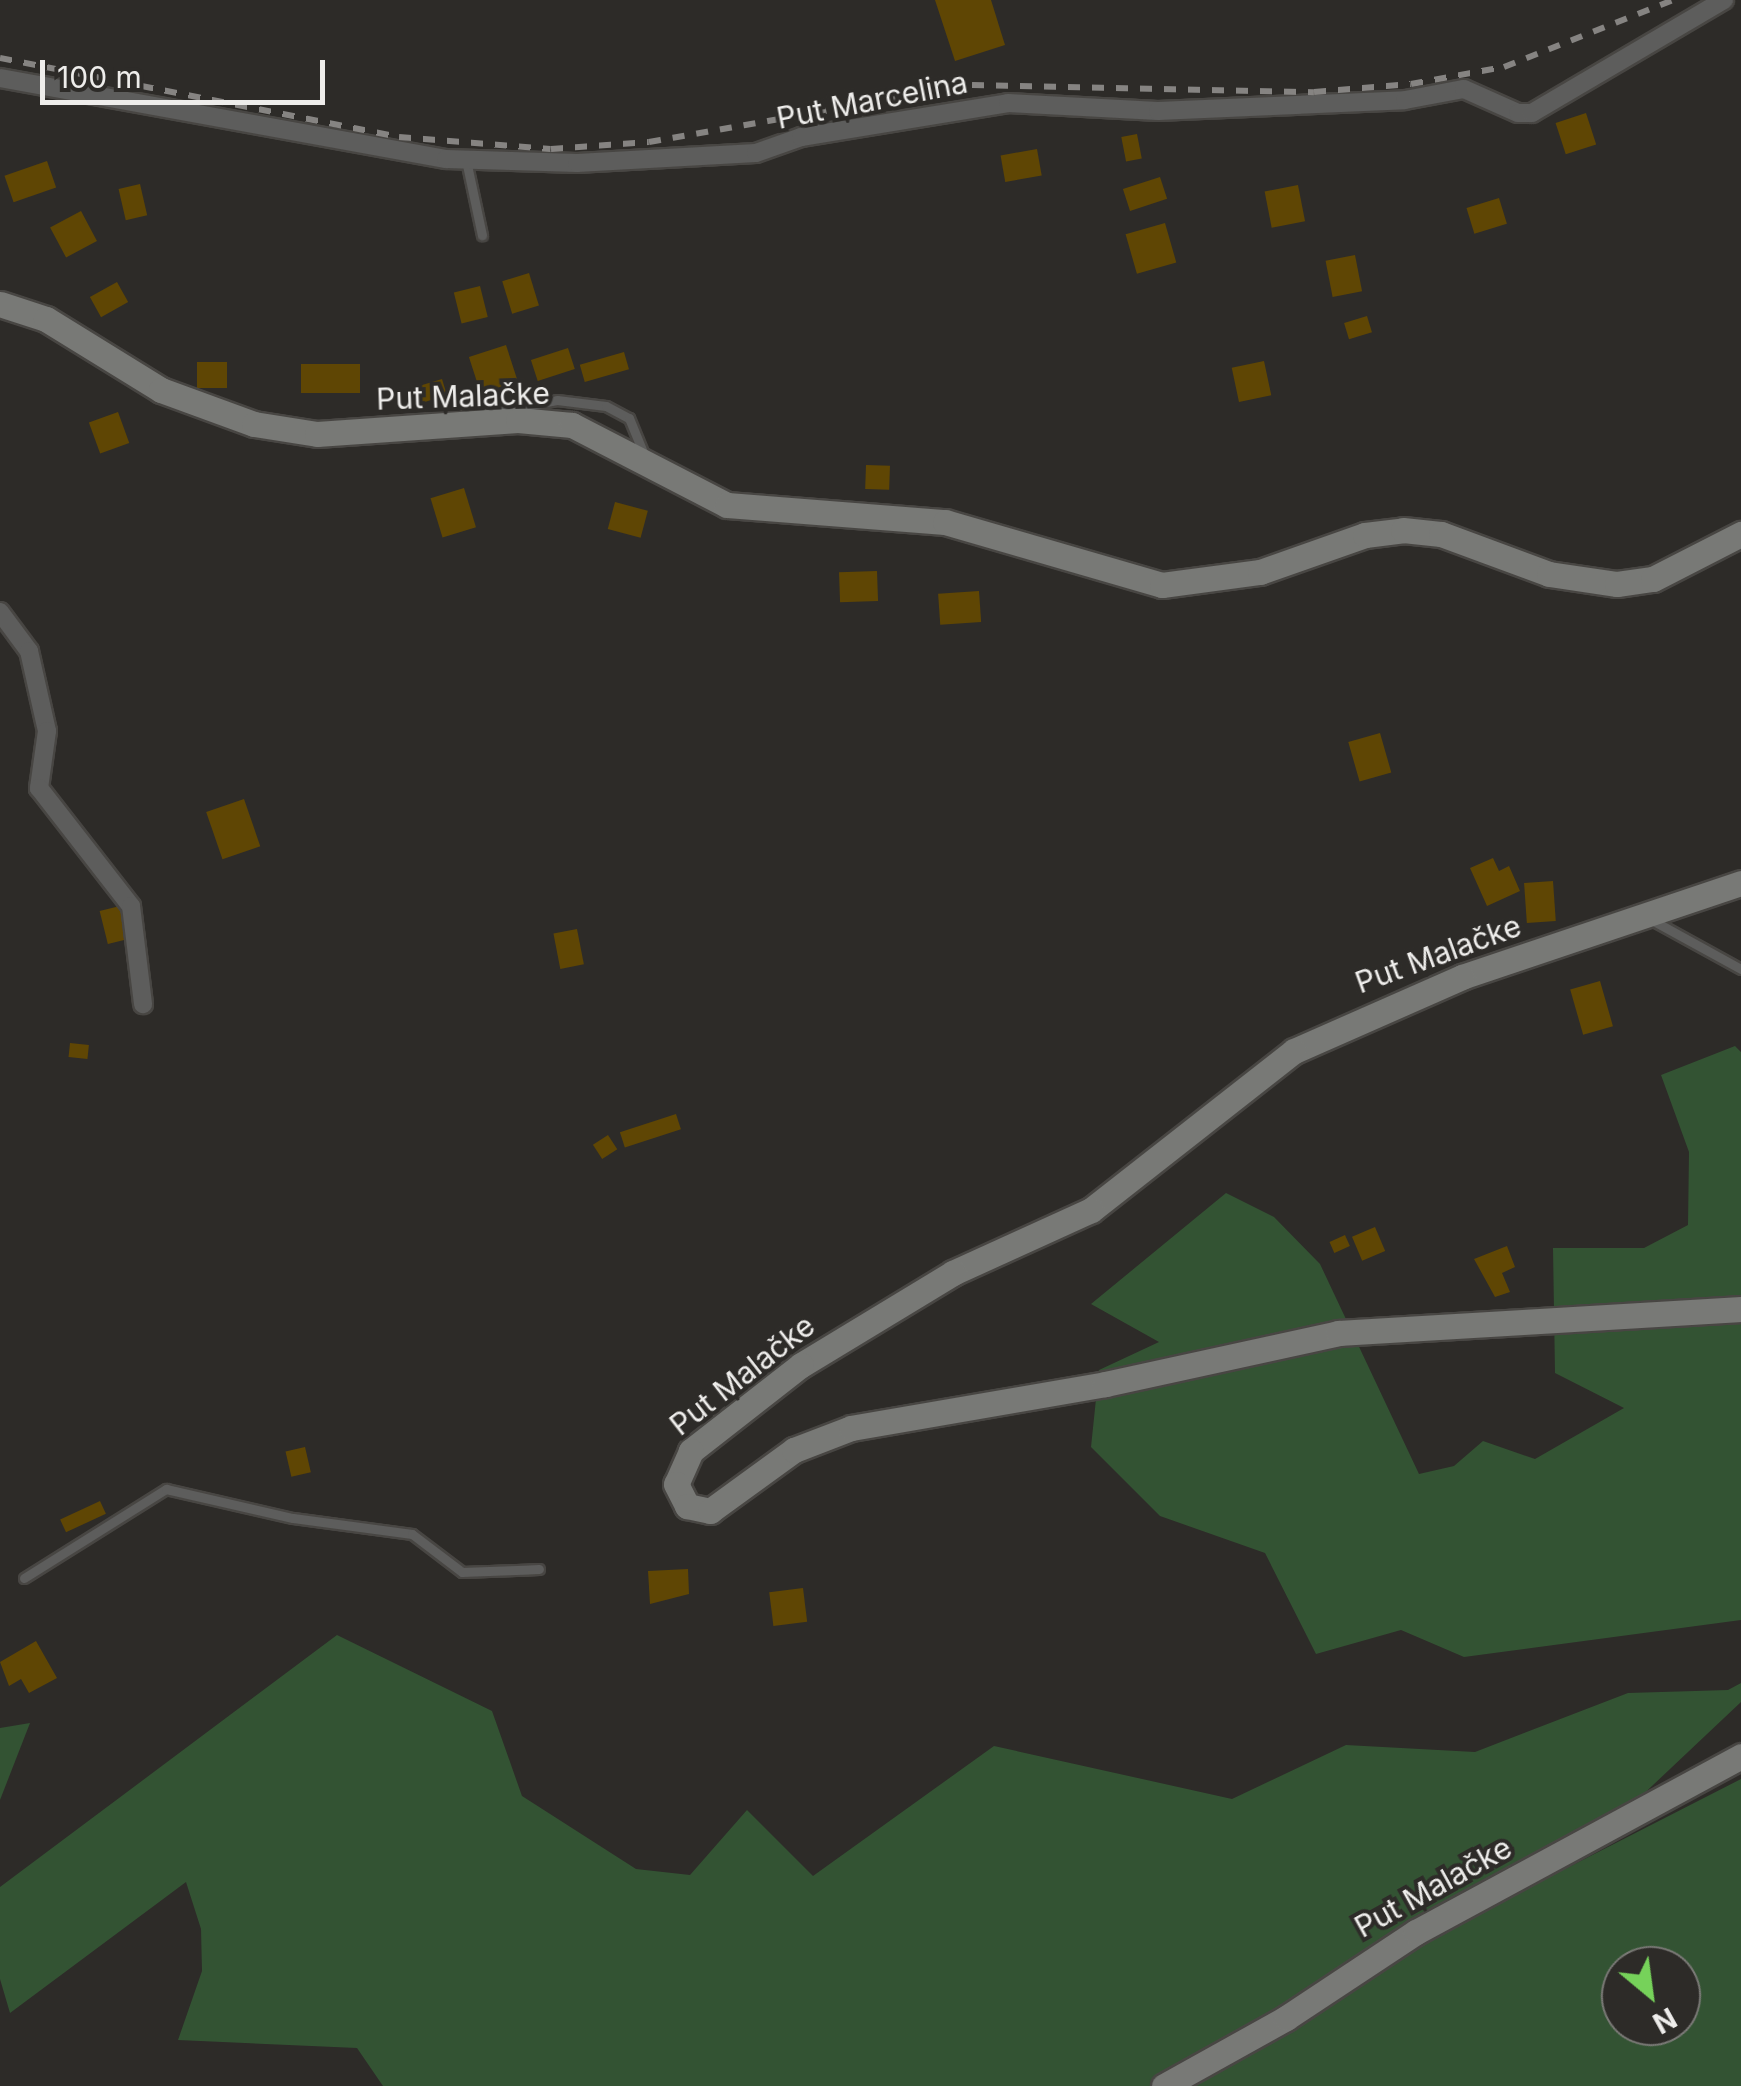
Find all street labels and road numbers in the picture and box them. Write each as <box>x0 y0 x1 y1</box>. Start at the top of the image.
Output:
street label: Put Marcelina <box>774 64 970 136</box>
street label: Put Malačke <box>376 375 550 417</box>
street label: Put Malačke <box>1350 907 1526 1001</box>
street label: Put Malačke <box>663 1307 821 1443</box>
street label: Put Malačke <box>1348 1829 1518 1945</box>

